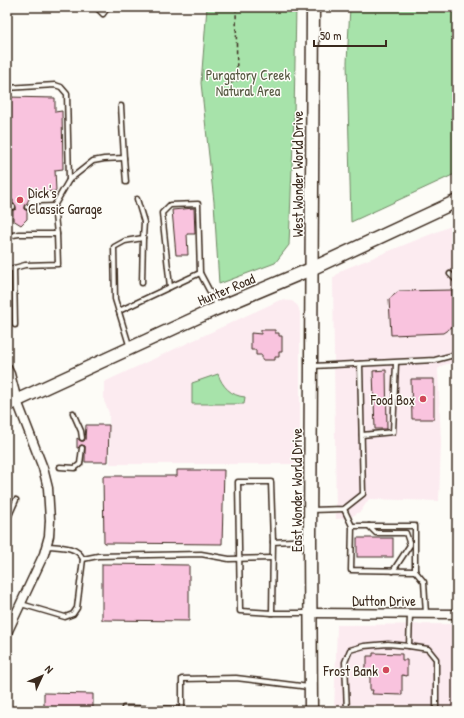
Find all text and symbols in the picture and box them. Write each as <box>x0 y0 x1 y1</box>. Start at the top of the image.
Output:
scale bar <box>314 22 386 48</box>
text: 50 m <box>320 27 341 44</box>
park label: Purgatory Creek Natural Area <box>206 65 290 100</box>
street label: West Wonder World Drive <box>288 110 307 237</box>
place label: Dick's Classic Garage <box>28 183 103 219</box>
marker: Dick's Classic Garage <box>15 195 25 205</box>
street label: Hunter Road <box>194 268 258 310</box>
place label: Food Box <box>370 390 415 409</box>
marker: Food Box <box>418 394 428 404</box>
street label: East Wonder World Drive <box>287 428 306 552</box>
street label: Dutton Drive <box>352 591 416 610</box>
north arrow <box>22 656 62 696</box>
place label: Frost Bank <box>323 661 378 680</box>
text: N <box>42 662 56 676</box>
marker: Frost Bank <box>381 665 391 675</box>

